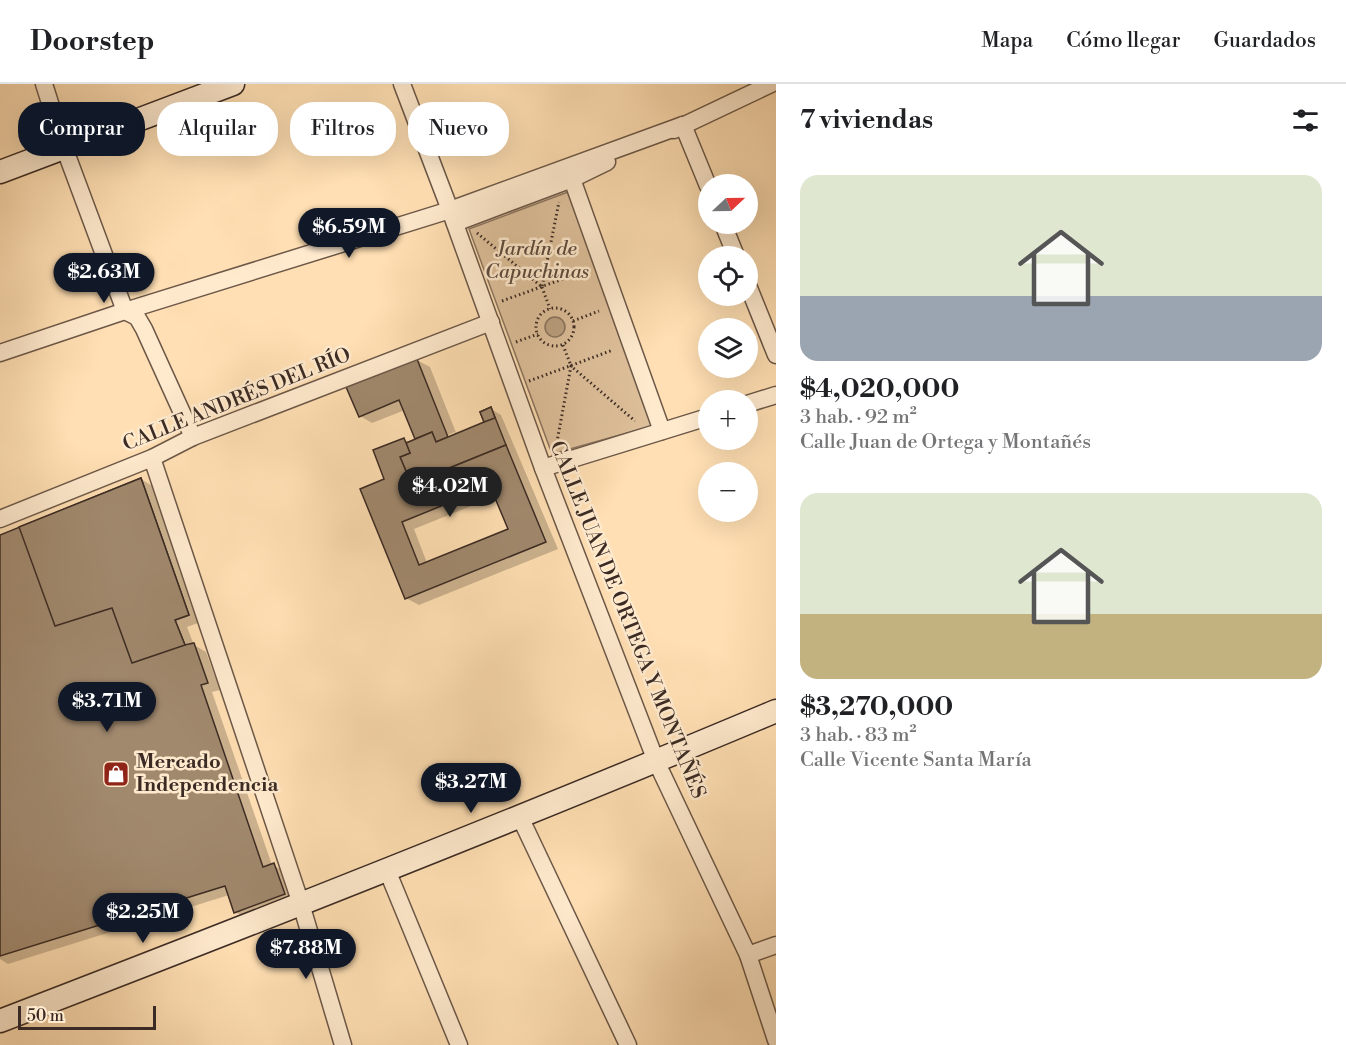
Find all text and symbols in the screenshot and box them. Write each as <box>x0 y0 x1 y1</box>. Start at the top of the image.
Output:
text: Doorstep <box>30 24 155 59</box>
text: Mapa <box>981 28 1033 54</box>
text: Cómo llegar <box>1066 28 1181 54</box>
text: Guardados <box>1214 28 1316 54</box>
chip: Comprar <box>18 102 145 156</box>
chip: Alquilar <box>157 102 278 156</box>
chip: Filtros <box>290 102 396 156</box>
chip: Nuevo <box>408 102 509 156</box>
text: 7 viviendas <box>800 104 933 136</box>
icon: filters <box>1289 104 1322 137</box>
north arrow <box>698 174 758 234</box>
map controls <box>698 174 758 522</box>
pin: $6.59M <box>300 208 398 259</box>
icon: home <box>1007 214 1115 322</box>
text: $6.59M <box>312 215 386 240</box>
park label: Jardín de Capuchinas <box>485 237 590 285</box>
button: locate <box>698 246 758 306</box>
pin: $2.63M <box>55 253 153 304</box>
text: $2.63M <box>67 260 141 285</box>
button: layers <box>698 318 758 378</box>
street label: CALLE ANDRÉS DEL RÍO <box>119 342 355 457</box>
text: $4,020,000 <box>800 373 959 405</box>
button: + <box>698 390 758 450</box>
text: 3 hab. · 92 m² <box>800 405 917 430</box>
text: Calle Juan de Ortega y Montañés <box>800 430 1091 455</box>
street label: CALLE JUAN DE ORTEGA Y MONTAÑÉS <box>544 437 712 803</box>
button: − <box>698 462 758 522</box>
pin: $4.02M <box>401 467 499 518</box>
text: $4.02M <box>412 474 488 499</box>
icon: home <box>1007 532 1115 640</box>
pin: $3.71M <box>58 682 156 733</box>
text: $3.71M <box>72 689 142 714</box>
text: $3,270,000 <box>800 691 953 723</box>
text: 3 hab. · 83 m² <box>800 723 917 748</box>
text: Calle Vicente Santa María <box>800 748 1032 773</box>
place label: Mercado Independencia <box>136 750 278 798</box>
shop icon: Mercado Independencia <box>101 759 131 789</box>
pin: $3.27M <box>422 763 520 814</box>
text: $3.27M <box>435 770 507 795</box>
pin: $2.25M <box>94 893 192 944</box>
text: $2.25M <box>106 900 180 925</box>
pin: $7.88M <box>257 929 355 980</box>
text: $7.88M <box>270 936 342 961</box>
scale bar <box>18 1003 156 1030</box>
text: 50 m <box>27 1006 64 1026</box>

